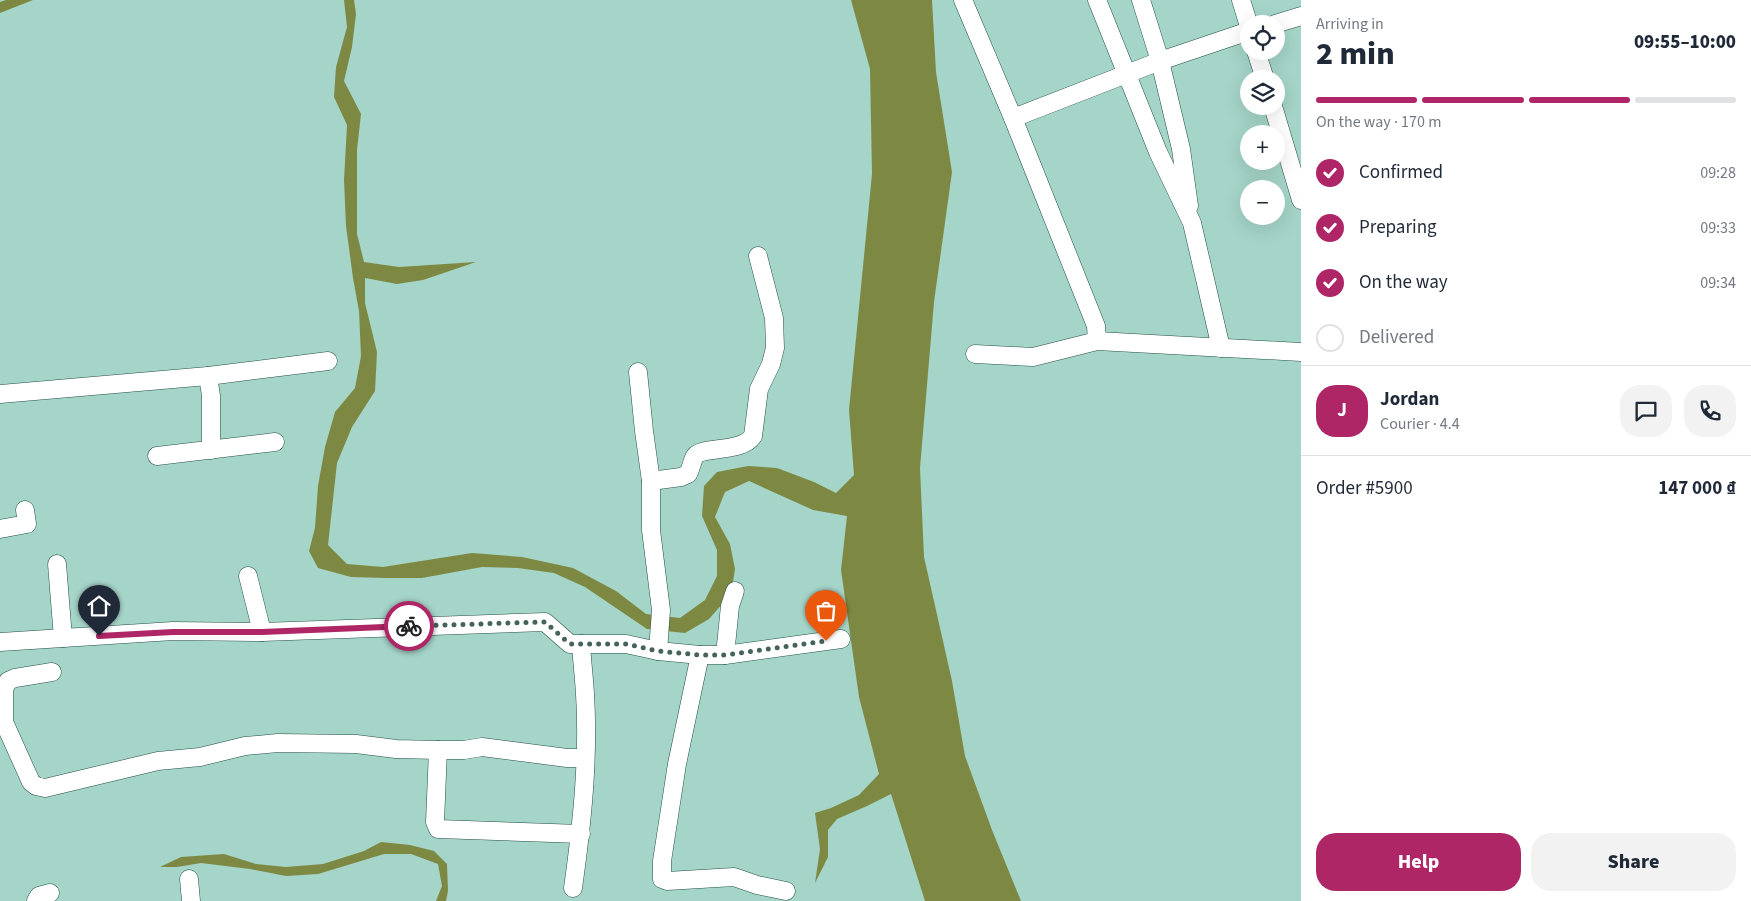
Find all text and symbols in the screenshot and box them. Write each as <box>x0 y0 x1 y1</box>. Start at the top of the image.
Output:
text: Arriving in <box>1316 13 1384 35</box>
map controls <box>1240 15 1285 225</box>
button: locate <box>1240 15 1285 60</box>
text: 09:55–10:00 <box>1634 29 1736 56</box>
text: 2 min <box>1316 31 1395 77</box>
button: layers <box>1240 70 1285 115</box>
text: On the way · 170 m <box>1316 111 1441 133</box>
button: + <box>1240 125 1285 170</box>
icon: check <box>1316 159 1344 187</box>
text: Confirmed <box>1359 159 1443 186</box>
text: 09:28 <box>1700 162 1736 184</box>
button: − <box>1240 180 1285 225</box>
icon: check <box>1316 214 1344 242</box>
text: Preparing <box>1359 214 1437 241</box>
text: 09:33 <box>1700 217 1736 239</box>
icon: check <box>1316 269 1344 297</box>
text: On the way <box>1359 269 1448 296</box>
text: 09:34 <box>1700 272 1736 294</box>
text: Delivered <box>1359 324 1434 351</box>
button: chat <box>1620 385 1672 437</box>
button: phone <box>1684 385 1736 437</box>
text: Jordan <box>1380 386 1439 413</box>
text: J <box>1337 397 1347 424</box>
text: Courier · 4.4 <box>1380 413 1460 435</box>
text: Order #5900 <box>1316 475 1413 502</box>
text: 147 000 ₫ <box>1658 475 1736 502</box>
pin <box>78 585 120 636</box>
pin <box>805 590 847 641</box>
icon: home <box>85 592 113 620</box>
icon: bag <box>812 597 840 625</box>
courier <box>384 601 434 651</box>
icon: bike <box>395 612 423 640</box>
button: Help <box>1316 833 1521 891</box>
button: Share <box>1531 833 1736 891</box>

